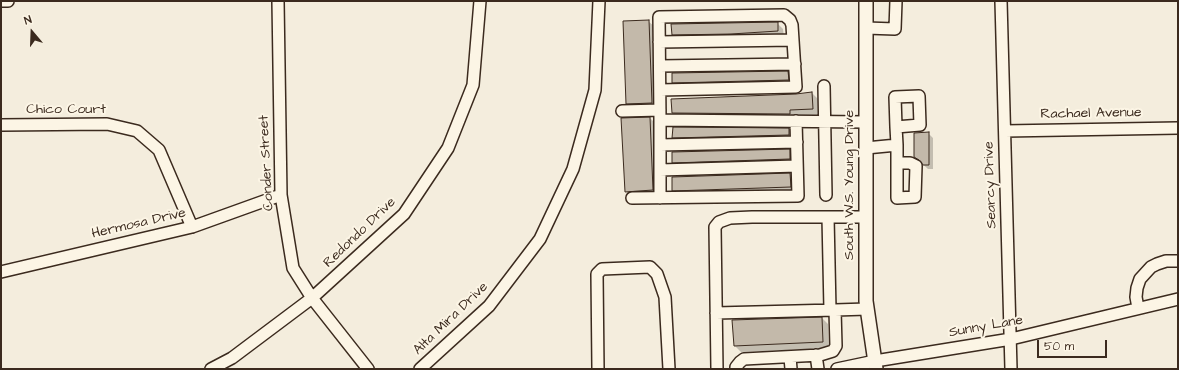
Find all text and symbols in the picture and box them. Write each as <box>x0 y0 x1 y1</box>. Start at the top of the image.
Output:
north arrow <box>12 12 52 52</box>
text: N <box>22 12 34 28</box>
street label: Chico Court <box>26 102 106 118</box>
street label: Rachael Avenue <box>1040 105 1142 123</box>
street label: South W.S. Young Drive <box>842 110 858 260</box>
street label: Conder Street <box>256 115 278 211</box>
street label: Searcy Drive <box>981 141 1001 229</box>
street label: Redondo Drive <box>320 194 400 272</box>
street label: Hermosa Drive <box>90 205 188 243</box>
street label: Alta Mira Drive <box>410 279 492 359</box>
street label: Sunny Lane <box>948 312 1024 342</box>
scale bar <box>1039 332 1109 358</box>
text: 50 m <box>1044 338 1074 355</box>

